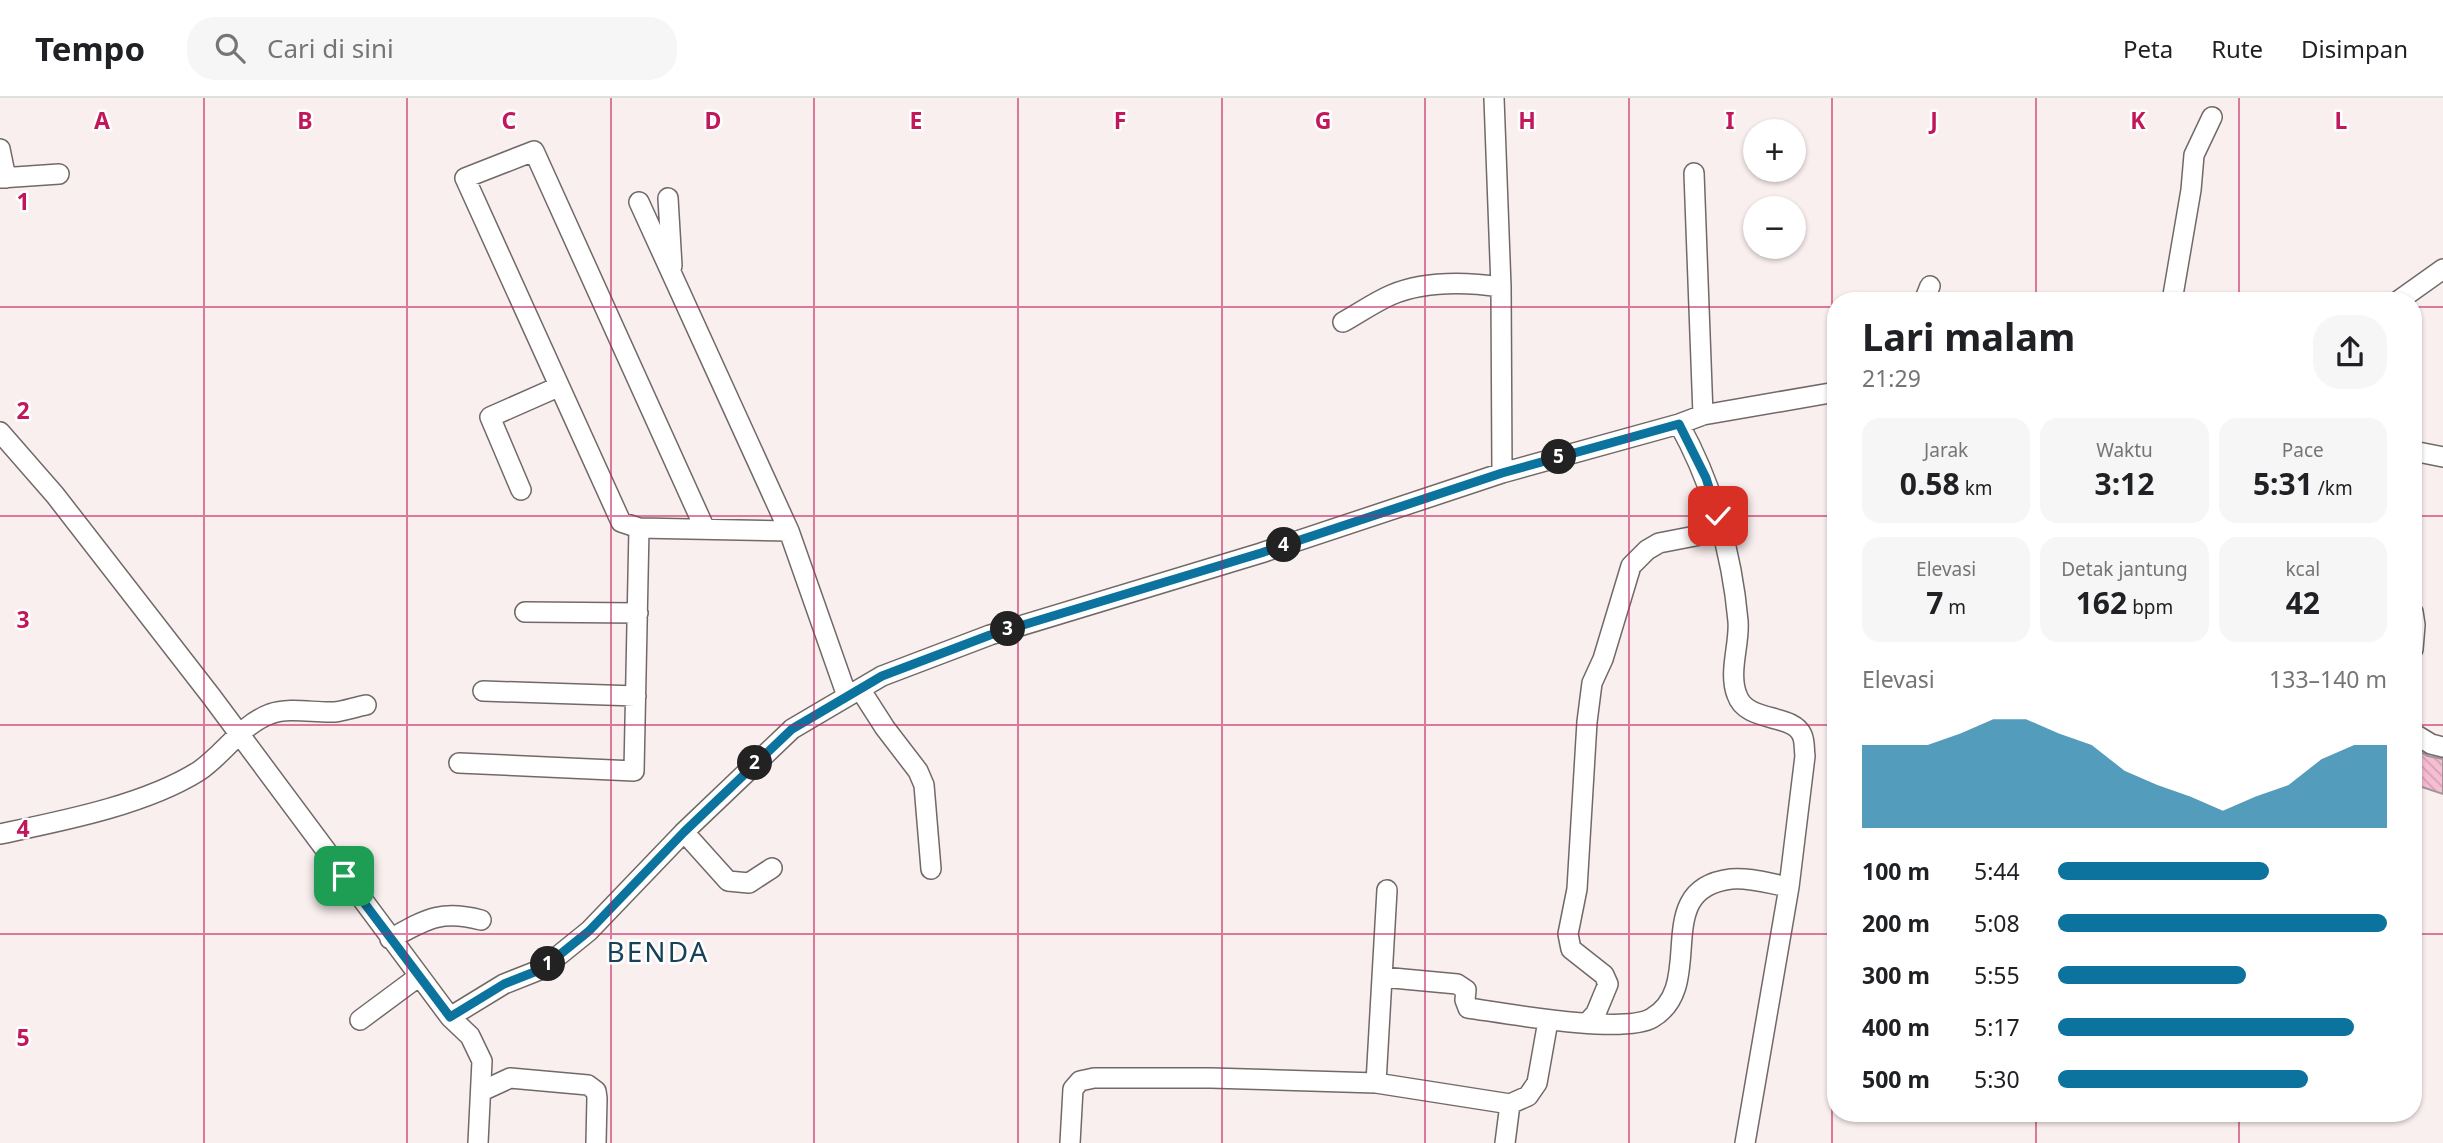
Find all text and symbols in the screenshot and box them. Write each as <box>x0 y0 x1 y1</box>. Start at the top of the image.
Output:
search box <box>187 17 677 80</box>
text: Tempo <box>35 26 145 71</box>
icon: search <box>211 29 249 67</box>
text: Cari di sini <box>267 30 394 66</box>
text: Peta <box>2123 32 2173 65</box>
text: Rute <box>2211 32 2263 65</box>
text: Disimpan <box>2301 32 2408 65</box>
text: A <box>94 104 110 136</box>
text: B <box>297 104 313 136</box>
text: C <box>502 104 517 136</box>
text: D <box>705 104 721 136</box>
text: E <box>910 104 922 136</box>
text: F <box>1114 104 1126 136</box>
text: G <box>1315 104 1331 136</box>
text: H <box>1518 104 1536 136</box>
text: I <box>1726 104 1735 136</box>
text: J <box>1928 104 1938 136</box>
text: K <box>2130 104 2146 136</box>
text: L <box>2335 104 2348 136</box>
map controls <box>1743 119 1806 259</box>
button: + <box>1743 119 1806 182</box>
text: 1 <box>16 185 30 217</box>
button: − <box>1743 196 1806 259</box>
text: Lari malam <box>1862 310 2075 362</box>
button: share <box>2313 315 2387 389</box>
text: 21:29 <box>1862 362 1921 394</box>
text: 2 <box>16 394 30 426</box>
text: Jarak <box>1924 437 1968 463</box>
text: Waktu <box>2096 437 2153 463</box>
text: Pace <box>2282 437 2324 463</box>
pin: 5 <box>1542 440 1576 474</box>
text: 5 <box>1553 443 1564 469</box>
text: 0.58 <box>1900 463 1960 504</box>
text: 3:12 <box>2095 463 2154 504</box>
text: 5:31 <box>2253 463 2313 504</box>
text: km <box>1960 475 1993 501</box>
text: /km <box>2313 475 2353 501</box>
pin <box>1688 486 1748 546</box>
icon: check <box>1699 497 1737 535</box>
pin: 4 <box>1266 528 1302 562</box>
text: 4 <box>1278 531 1289 557</box>
text: Elevasi <box>1916 556 1976 582</box>
text: Detak jantung <box>2061 556 2188 582</box>
text: kcal <box>2285 556 2320 582</box>
text: 7 <box>1926 582 1943 623</box>
text: 162 <box>2076 582 2127 623</box>
text: 42 <box>2286 582 2320 623</box>
text: m <box>1943 594 1966 620</box>
text: bpm <box>2127 594 2173 620</box>
text: 3 <box>16 603 30 635</box>
pin: 3 <box>990 612 1026 646</box>
text: 3 <box>1002 615 1013 641</box>
text: Elevasi <box>1862 663 1935 695</box>
text: 133–140 m <box>2269 663 2387 695</box>
pin: 2 <box>738 746 772 780</box>
text: 2 <box>749 749 760 775</box>
text: 4 <box>16 812 30 844</box>
pin <box>314 846 374 906</box>
text: 100 m <box>1862 855 1930 887</box>
text: 5:44 <box>1974 855 2020 887</box>
icon: arrive <box>325 857 363 895</box>
text: 200 m <box>1862 907 1930 939</box>
text: 5:08 <box>1974 907 2020 939</box>
district label: BENDA <box>607 932 709 970</box>
pin: 1 <box>530 946 566 982</box>
text: 1 <box>542 950 553 976</box>
text: 300 m <box>1862 959 1930 991</box>
text: 5:55 <box>1974 959 2020 991</box>
text: 400 m <box>1862 1011 1930 1043</box>
text: 5:17 <box>1974 1011 2020 1043</box>
text: 5 <box>16 1021 30 1053</box>
text: 500 m <box>1862 1063 1930 1095</box>
text: 5:30 <box>1974 1063 2020 1095</box>

